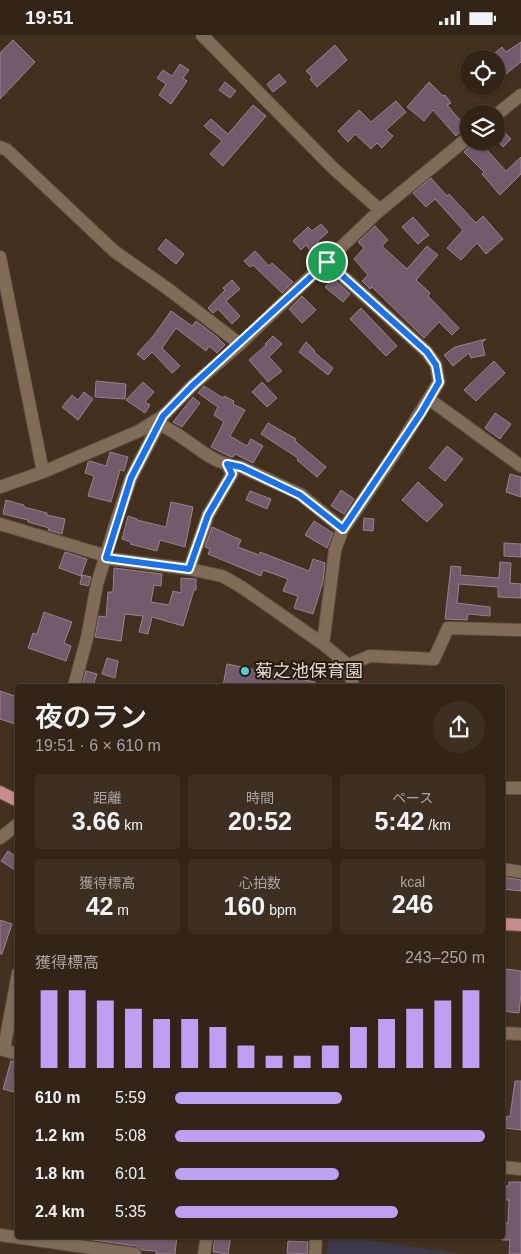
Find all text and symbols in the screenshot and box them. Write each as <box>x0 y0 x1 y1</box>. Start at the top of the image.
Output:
text: 19:51 <box>25 7 74 28</box>
map controls <box>460 50 505 150</box>
button: locate <box>460 50 505 95</box>
button: layers <box>460 105 505 150</box>
pin <box>306 241 348 283</box>
icon: arrive <box>313 248 341 276</box>
place label: 菊之池保育園 <box>255 661 363 681</box>
marker: 菊之池保育園 <box>239 665 251 677</box>
button: share <box>433 701 485 753</box>
text: 夜のラン <box>35 702 147 733</box>
text: 19:51 · 6 × 610 m <box>35 737 161 754</box>
text: 距離 <box>93 790 121 806</box>
text: 時間 <box>246 790 274 806</box>
text: ペース <box>392 790 433 806</box>
text: 3.66 <box>72 807 120 835</box>
text: 20:52 <box>228 807 292 835</box>
text: 5:42 <box>374 807 424 835</box>
text: km <box>120 817 143 833</box>
text: /km <box>424 817 451 833</box>
text: kcal <box>400 874 425 890</box>
text: 獲得標高 <box>79 875 135 891</box>
text: 心拍数 <box>239 875 281 891</box>
text: 246 <box>392 890 434 918</box>
text: 42 <box>86 892 113 920</box>
text: 160 <box>224 892 265 920</box>
text: m <box>113 902 129 918</box>
text: bpm <box>265 902 296 918</box>
text: 243–250 m <box>405 949 485 966</box>
text: 獲得標高 <box>35 954 99 971</box>
text: 610 m <box>35 1089 80 1106</box>
text: 5:59 <box>115 1089 146 1106</box>
text: 1.2 km <box>35 1127 85 1144</box>
text: 5:08 <box>115 1127 146 1144</box>
text: 1.8 km <box>35 1165 85 1182</box>
text: 6:01 <box>115 1165 146 1182</box>
text: 2.4 km <box>35 1203 85 1220</box>
text: 5:35 <box>115 1203 146 1220</box>

